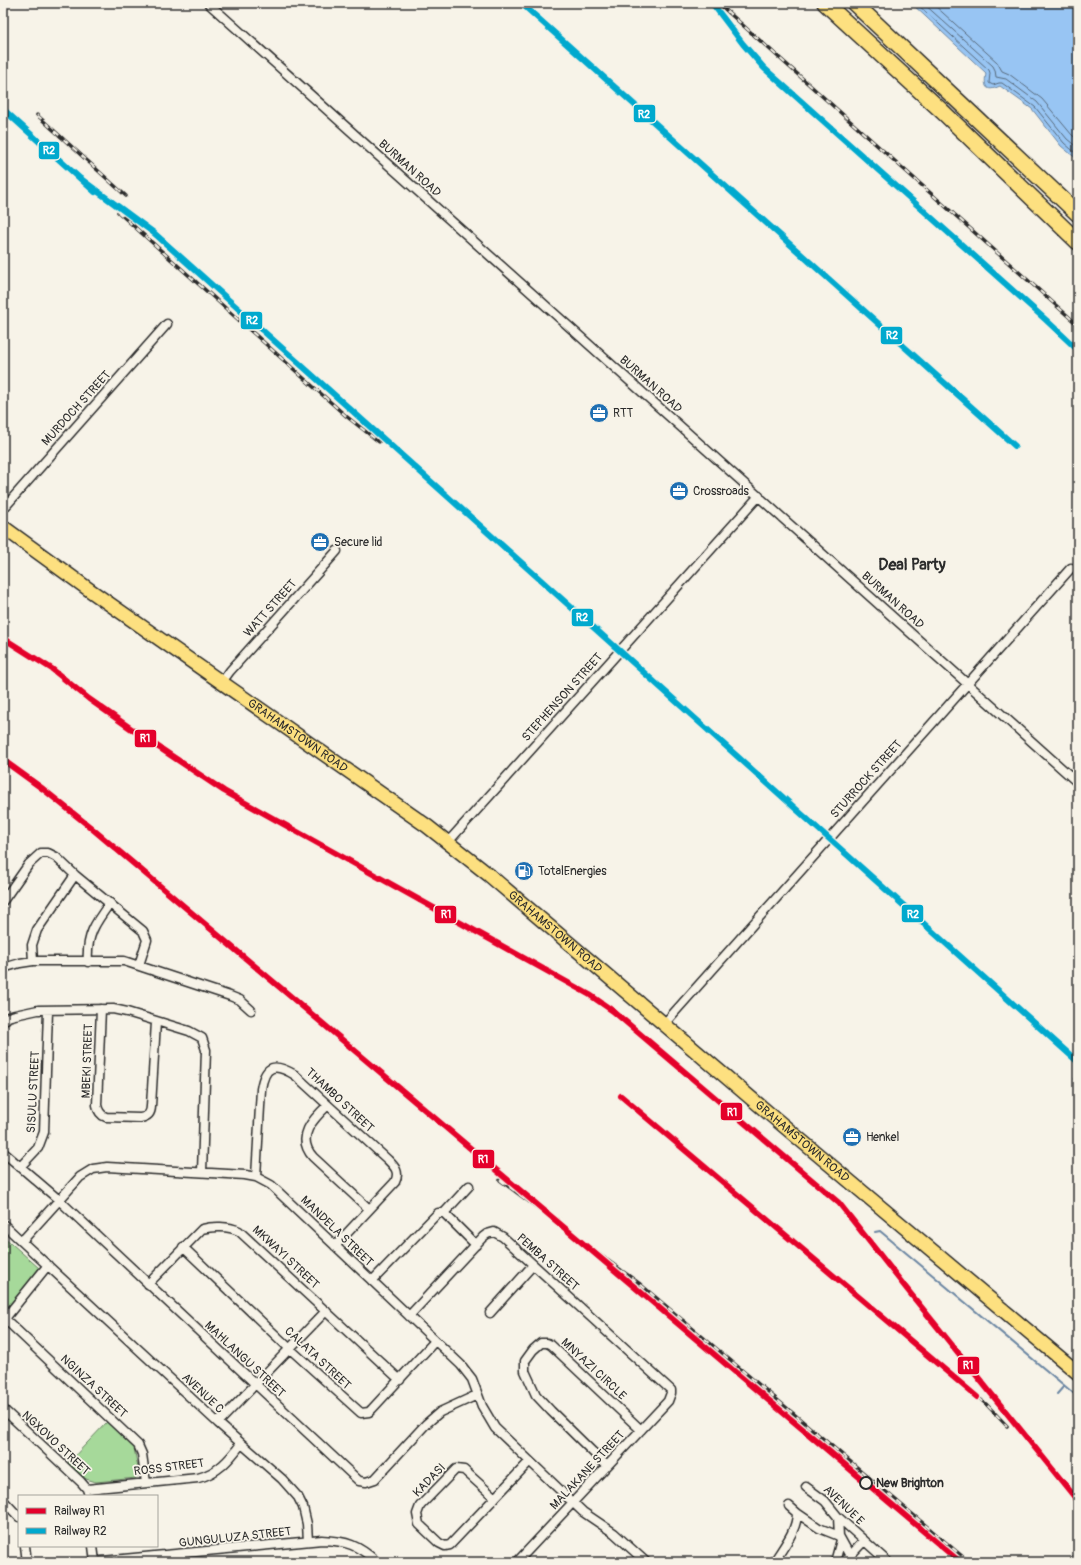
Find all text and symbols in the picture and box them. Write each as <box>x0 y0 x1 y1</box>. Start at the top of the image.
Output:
line badge: R2 <box>633 104 656 123</box>
text: R2 <box>638 108 650 121</box>
street label: BURMAN ROAD <box>375 136 444 201</box>
line badge: R2 <box>38 141 60 160</box>
text: R2 <box>43 144 55 157</box>
line badge: R2 <box>240 311 263 330</box>
text: R2 <box>246 314 258 327</box>
line badge: R2 <box>880 326 903 345</box>
text: R2 <box>886 329 898 342</box>
street label: BURMAN ROAD <box>616 352 685 417</box>
street label: MURDOCH STREET <box>39 367 114 449</box>
office icon: RTT <box>588 402 610 424</box>
place label: RTT <box>613 406 634 421</box>
office icon: Crossroads <box>668 480 690 502</box>
place label: Crossroads <box>693 484 750 499</box>
office icon: Secure lid <box>309 531 331 553</box>
place label: Secure lid <box>334 535 383 550</box>
district label: Deal Party <box>878 555 946 575</box>
street label: BURMAN ROAD <box>858 568 927 633</box>
street label: WATT STREET <box>241 576 300 640</box>
line badge: R2 <box>571 608 594 627</box>
text: R2 <box>576 611 588 624</box>
street label: STEPHENSON STREET <box>519 650 606 745</box>
street label: GRAHAMSTOWN ROAD <box>244 696 351 776</box>
line badge: R1 <box>134 729 157 748</box>
text: R1 <box>140 732 150 745</box>
street label: STURROCK STREET <box>827 737 906 822</box>
fuel station icon: TotalEnergies <box>513 860 535 882</box>
place label: TotalEnergies <box>538 864 607 879</box>
street label: GRAHAMSTOWN ROAD <box>505 888 606 976</box>
line badge: R2 <box>901 904 924 923</box>
line badge: R1 <box>434 905 457 924</box>
text: R1 <box>441 908 451 921</box>
text: R2 <box>907 908 919 921</box>
street label: MBEKI STREET <box>79 1023 96 1099</box>
street label: SISULU STREET <box>24 1050 43 1134</box>
street label: THAMBO STREET <box>303 1065 377 1136</box>
street label: GRAHAMSTOWN ROAD <box>752 1098 853 1186</box>
line badge: R1 <box>720 1102 743 1121</box>
text: R1 <box>727 1106 737 1119</box>
office icon: Henkel <box>841 1126 863 1148</box>
place label: Henkel <box>866 1130 900 1145</box>
line badge: R1 <box>472 1149 495 1169</box>
text: R1 <box>478 1153 488 1166</box>
street label: MANDELA STREET <box>297 1193 376 1270</box>
street label: MKWAYI STREET <box>249 1223 322 1292</box>
street label: PEMBA STREET <box>514 1231 582 1294</box>
street label: MAHLANGU STREET <box>201 1318 288 1401</box>
street label: CALATA STREET <box>281 1324 354 1393</box>
street label: MNYAZI CIRCLE <box>558 1335 629 1403</box>
street label: NGINZA STREET <box>57 1352 130 1421</box>
line badge: R1 <box>957 1356 980 1375</box>
text: R1 <box>963 1359 973 1372</box>
street label: AVENUE C <box>178 1370 227 1417</box>
street label: NGXOVO STREET <box>18 1408 93 1479</box>
street label: MALAKANE STREET <box>547 1427 628 1513</box>
street label: ROSS STREET <box>133 1456 205 1479</box>
street label: KADASI <box>410 1460 449 1500</box>
marker: New Brighton <box>859 1476 873 1490</box>
place label: New Brighton <box>876 1476 944 1491</box>
street label: AVENUE E <box>820 1482 867 1528</box>
legend <box>18 1495 158 1547</box>
text: Railway R1 <box>54 1504 105 1519</box>
text: Railway R2 <box>54 1524 107 1539</box>
street label: GUNGULUZA STREET <box>178 1524 292 1551</box>

